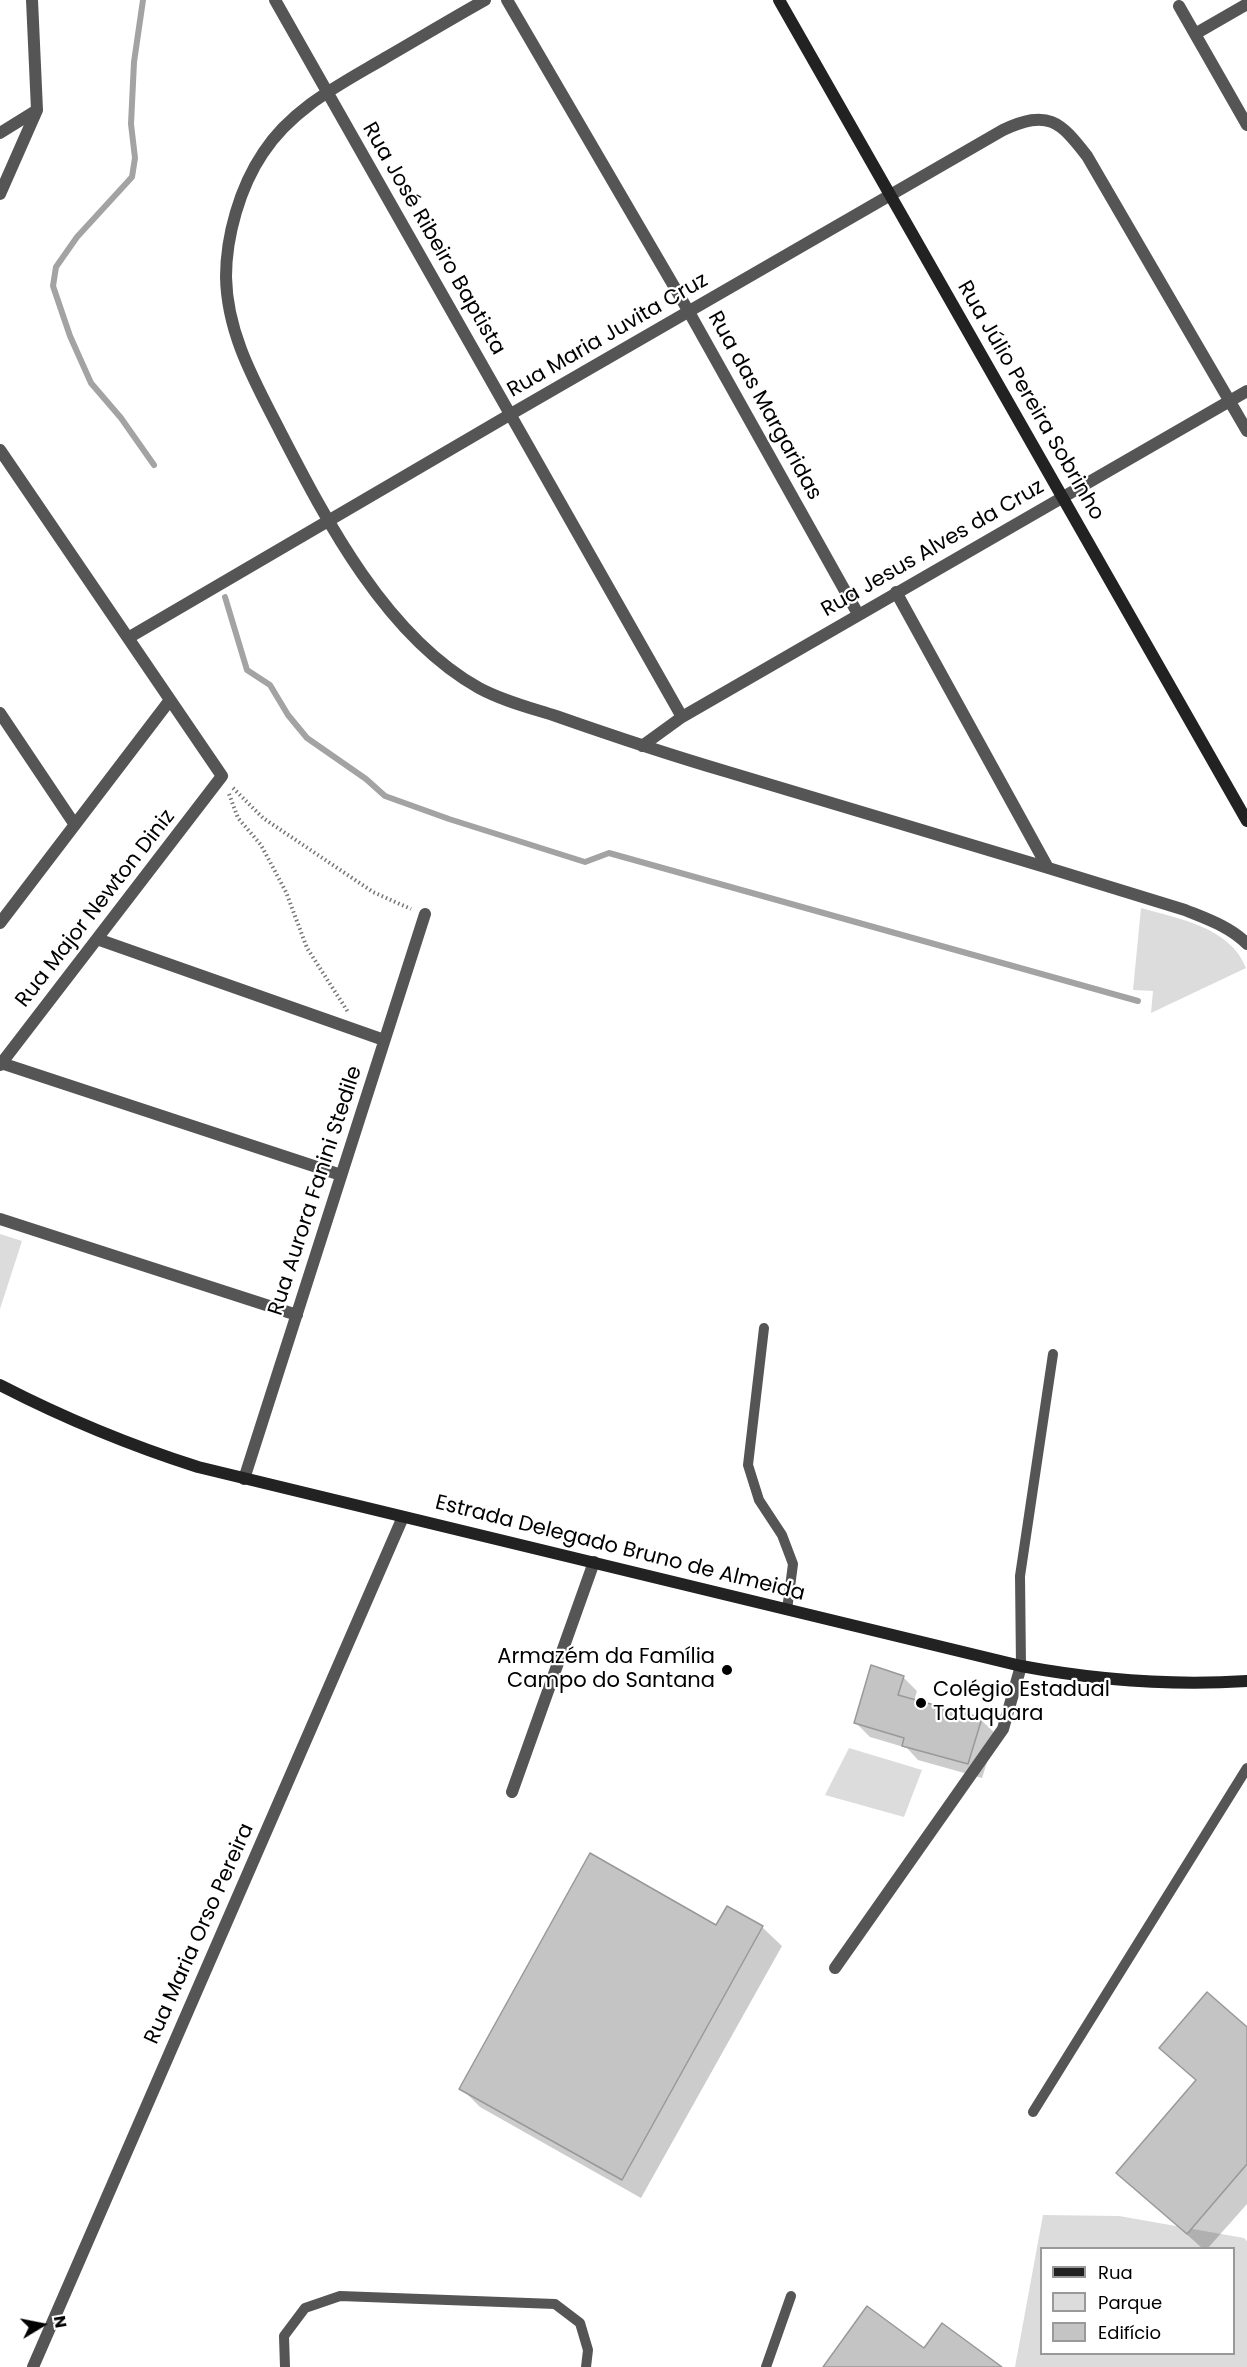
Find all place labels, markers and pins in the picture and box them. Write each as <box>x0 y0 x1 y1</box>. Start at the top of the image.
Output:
place label: Armazém da Família Campo do Santana <box>497 1645 715 1695</box>
marker: Armazém da Família Campo do Santana <box>720 1663 734 1677</box>
place label: Colégio Estadual Tatuquara <box>933 1678 1110 1728</box>
marker: Colégio Estadual Tatuquara <box>914 1696 928 1710</box>

